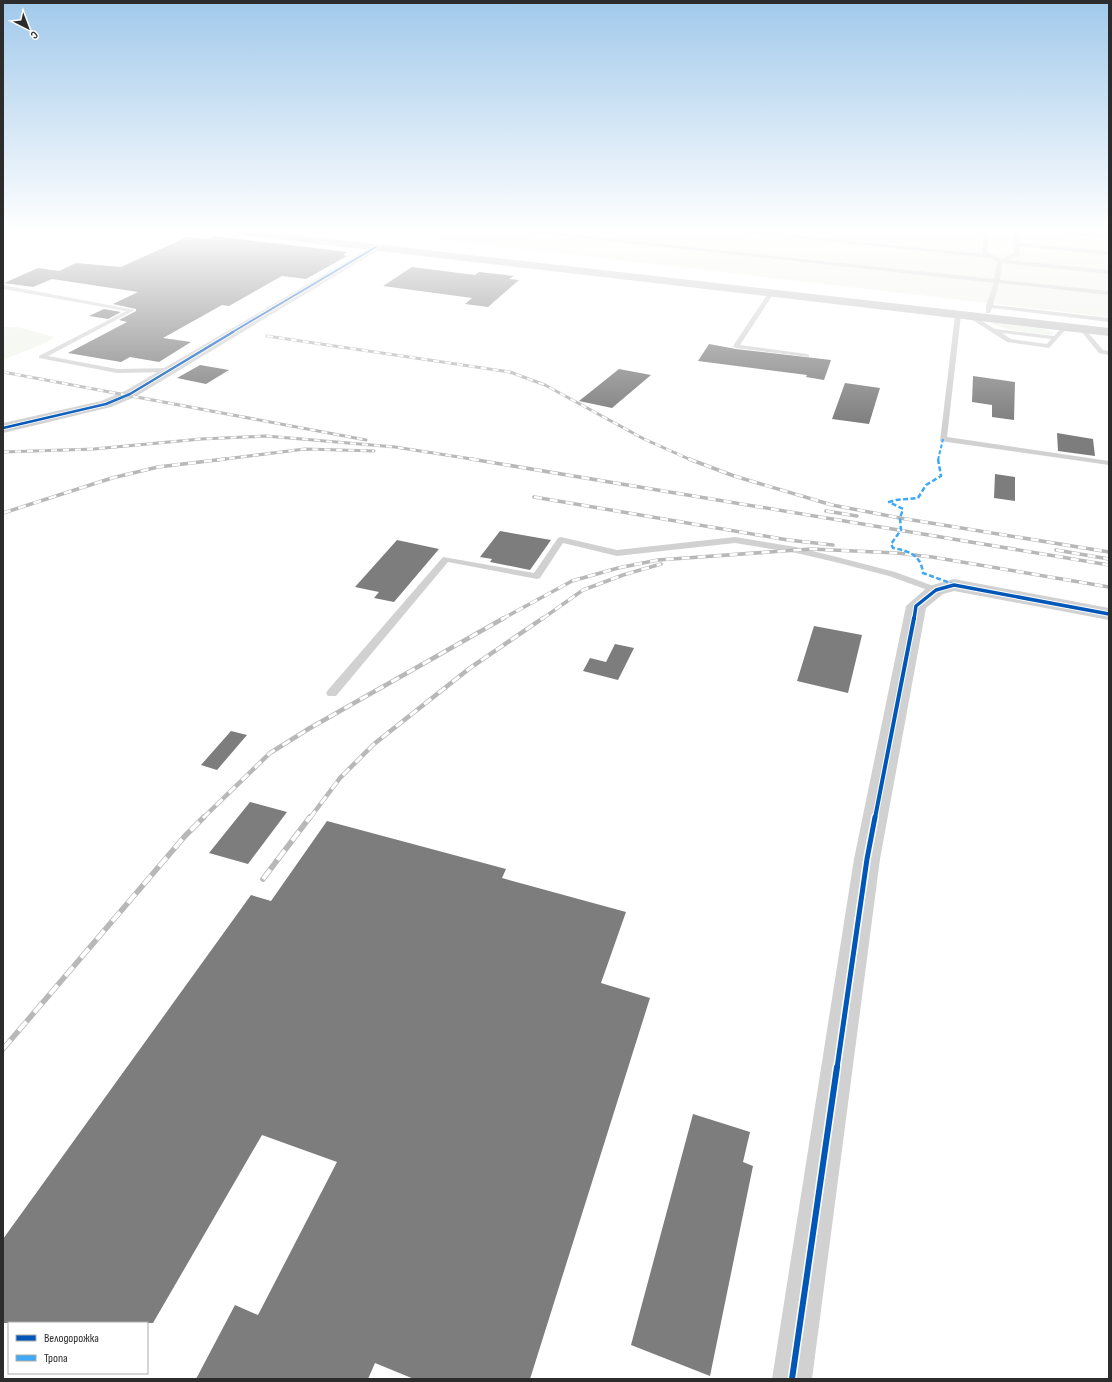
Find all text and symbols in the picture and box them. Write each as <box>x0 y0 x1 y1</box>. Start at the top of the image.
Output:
north arrow <box>8 8 48 48</box>
text: С <box>28 28 41 42</box>
legend <box>8 1322 148 1374</box>
text: Велодорожка <box>44 1331 99 1346</box>
text: Тропа <box>44 1351 68 1366</box>

